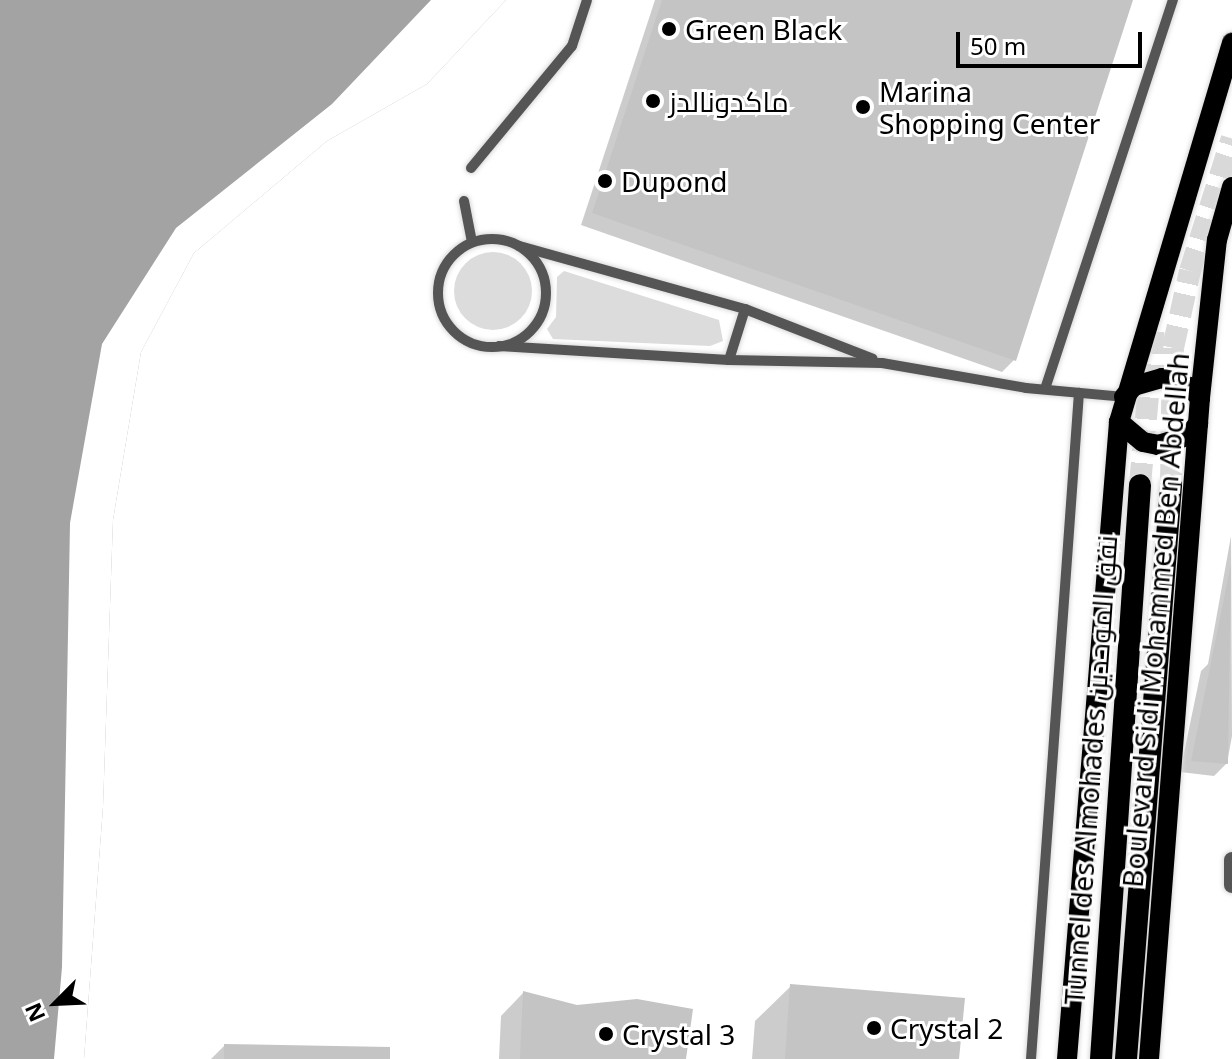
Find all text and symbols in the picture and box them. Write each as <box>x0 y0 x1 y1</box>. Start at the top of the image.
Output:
place label: Green Black <box>685 12 842 46</box>
scale bar <box>960 16 1146 66</box>
marker: Green Black <box>660 20 678 38</box>
text: 50 m <box>970 29 1026 62</box>
place label: Marina Shopping Center <box>879 74 1100 140</box>
place label: ماكدونالدز <box>669 84 789 118</box>
marker: ماكدونالدز <box>644 92 662 110</box>
marker: Marina Shopping Center <box>854 98 872 116</box>
place label: Dupond <box>621 164 727 198</box>
marker: Dupond <box>596 172 614 190</box>
street label: Boulevard Sidi Mohammed Ben Abdellah <box>1115 351 1195 889</box>
street label: Tunnel des Almohades نفق الموحدين <box>1057 534 1123 1006</box>
north arrow <box>16 963 96 1043</box>
text: N <box>17 998 51 1027</box>
place label: Crystal 2 <box>890 1011 1003 1045</box>
place label: Crystal 3 <box>622 1017 735 1051</box>
marker: Crystal 2 <box>865 1019 883 1037</box>
marker: Crystal 3 <box>597 1025 615 1043</box>

